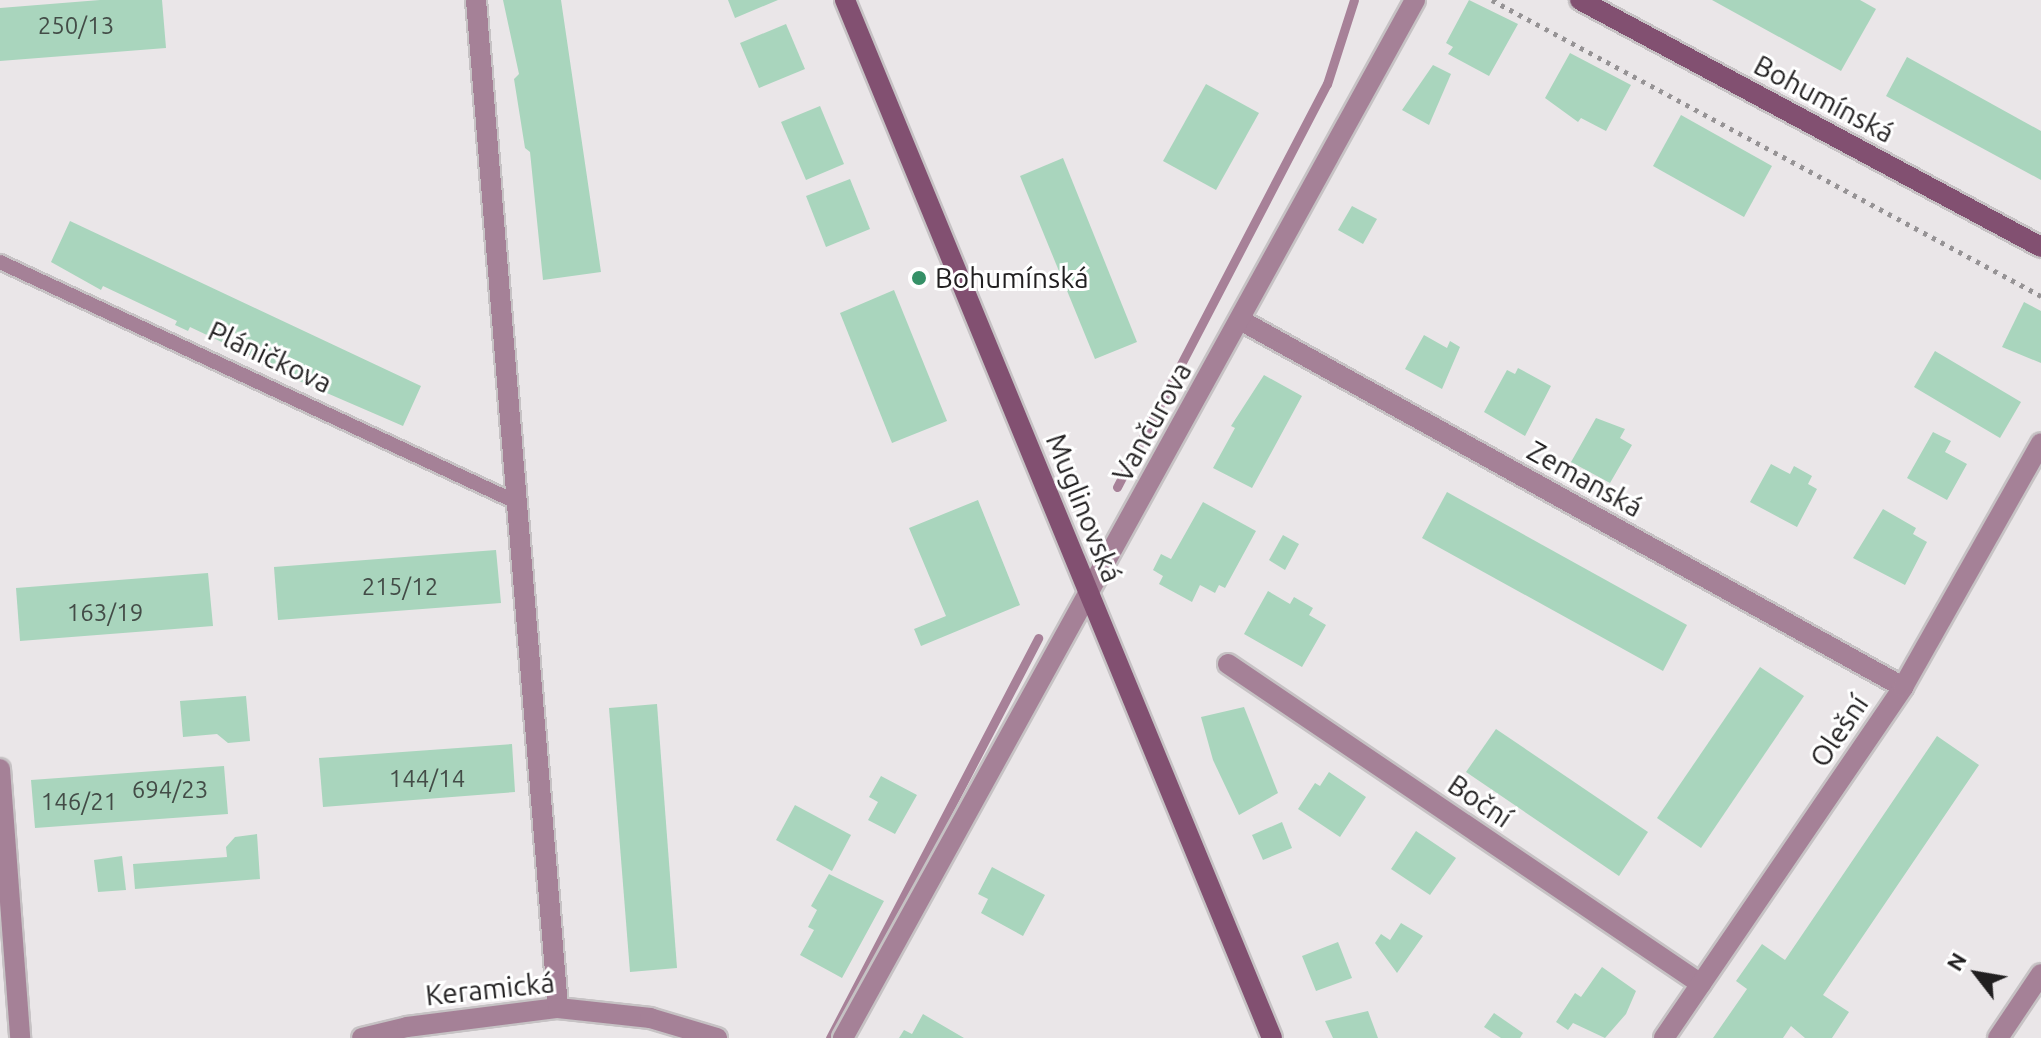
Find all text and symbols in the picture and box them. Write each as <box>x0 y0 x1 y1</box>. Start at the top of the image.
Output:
house number: 250/13 <box>38 12 114 40</box>
street label: Bohumínská <box>1748 48 1900 150</box>
place label: Bohumínská <box>935 261 1089 295</box>
marker: Bohumínská <box>910 269 928 287</box>
street label: Pláničkova <box>203 314 337 400</box>
street label: Vančurova <box>1105 356 1199 488</box>
street label: Muglinovská <box>1039 429 1129 587</box>
street label: Zemanská <box>1522 434 1648 524</box>
house number: 215/12 <box>362 573 438 601</box>
house number: 163/19 <box>67 599 143 627</box>
street label: Olešní <box>1803 689 1875 773</box>
house number: 144/14 <box>389 765 465 793</box>
street label: Boční <box>1442 768 1518 834</box>
house number: 694/23 <box>132 776 208 804</box>
house number: 146/21 <box>41 788 117 816</box>
north arrow <box>1937 934 2017 1014</box>
text: N <box>1941 948 1971 975</box>
street label: Keramická <box>424 966 556 1012</box>

